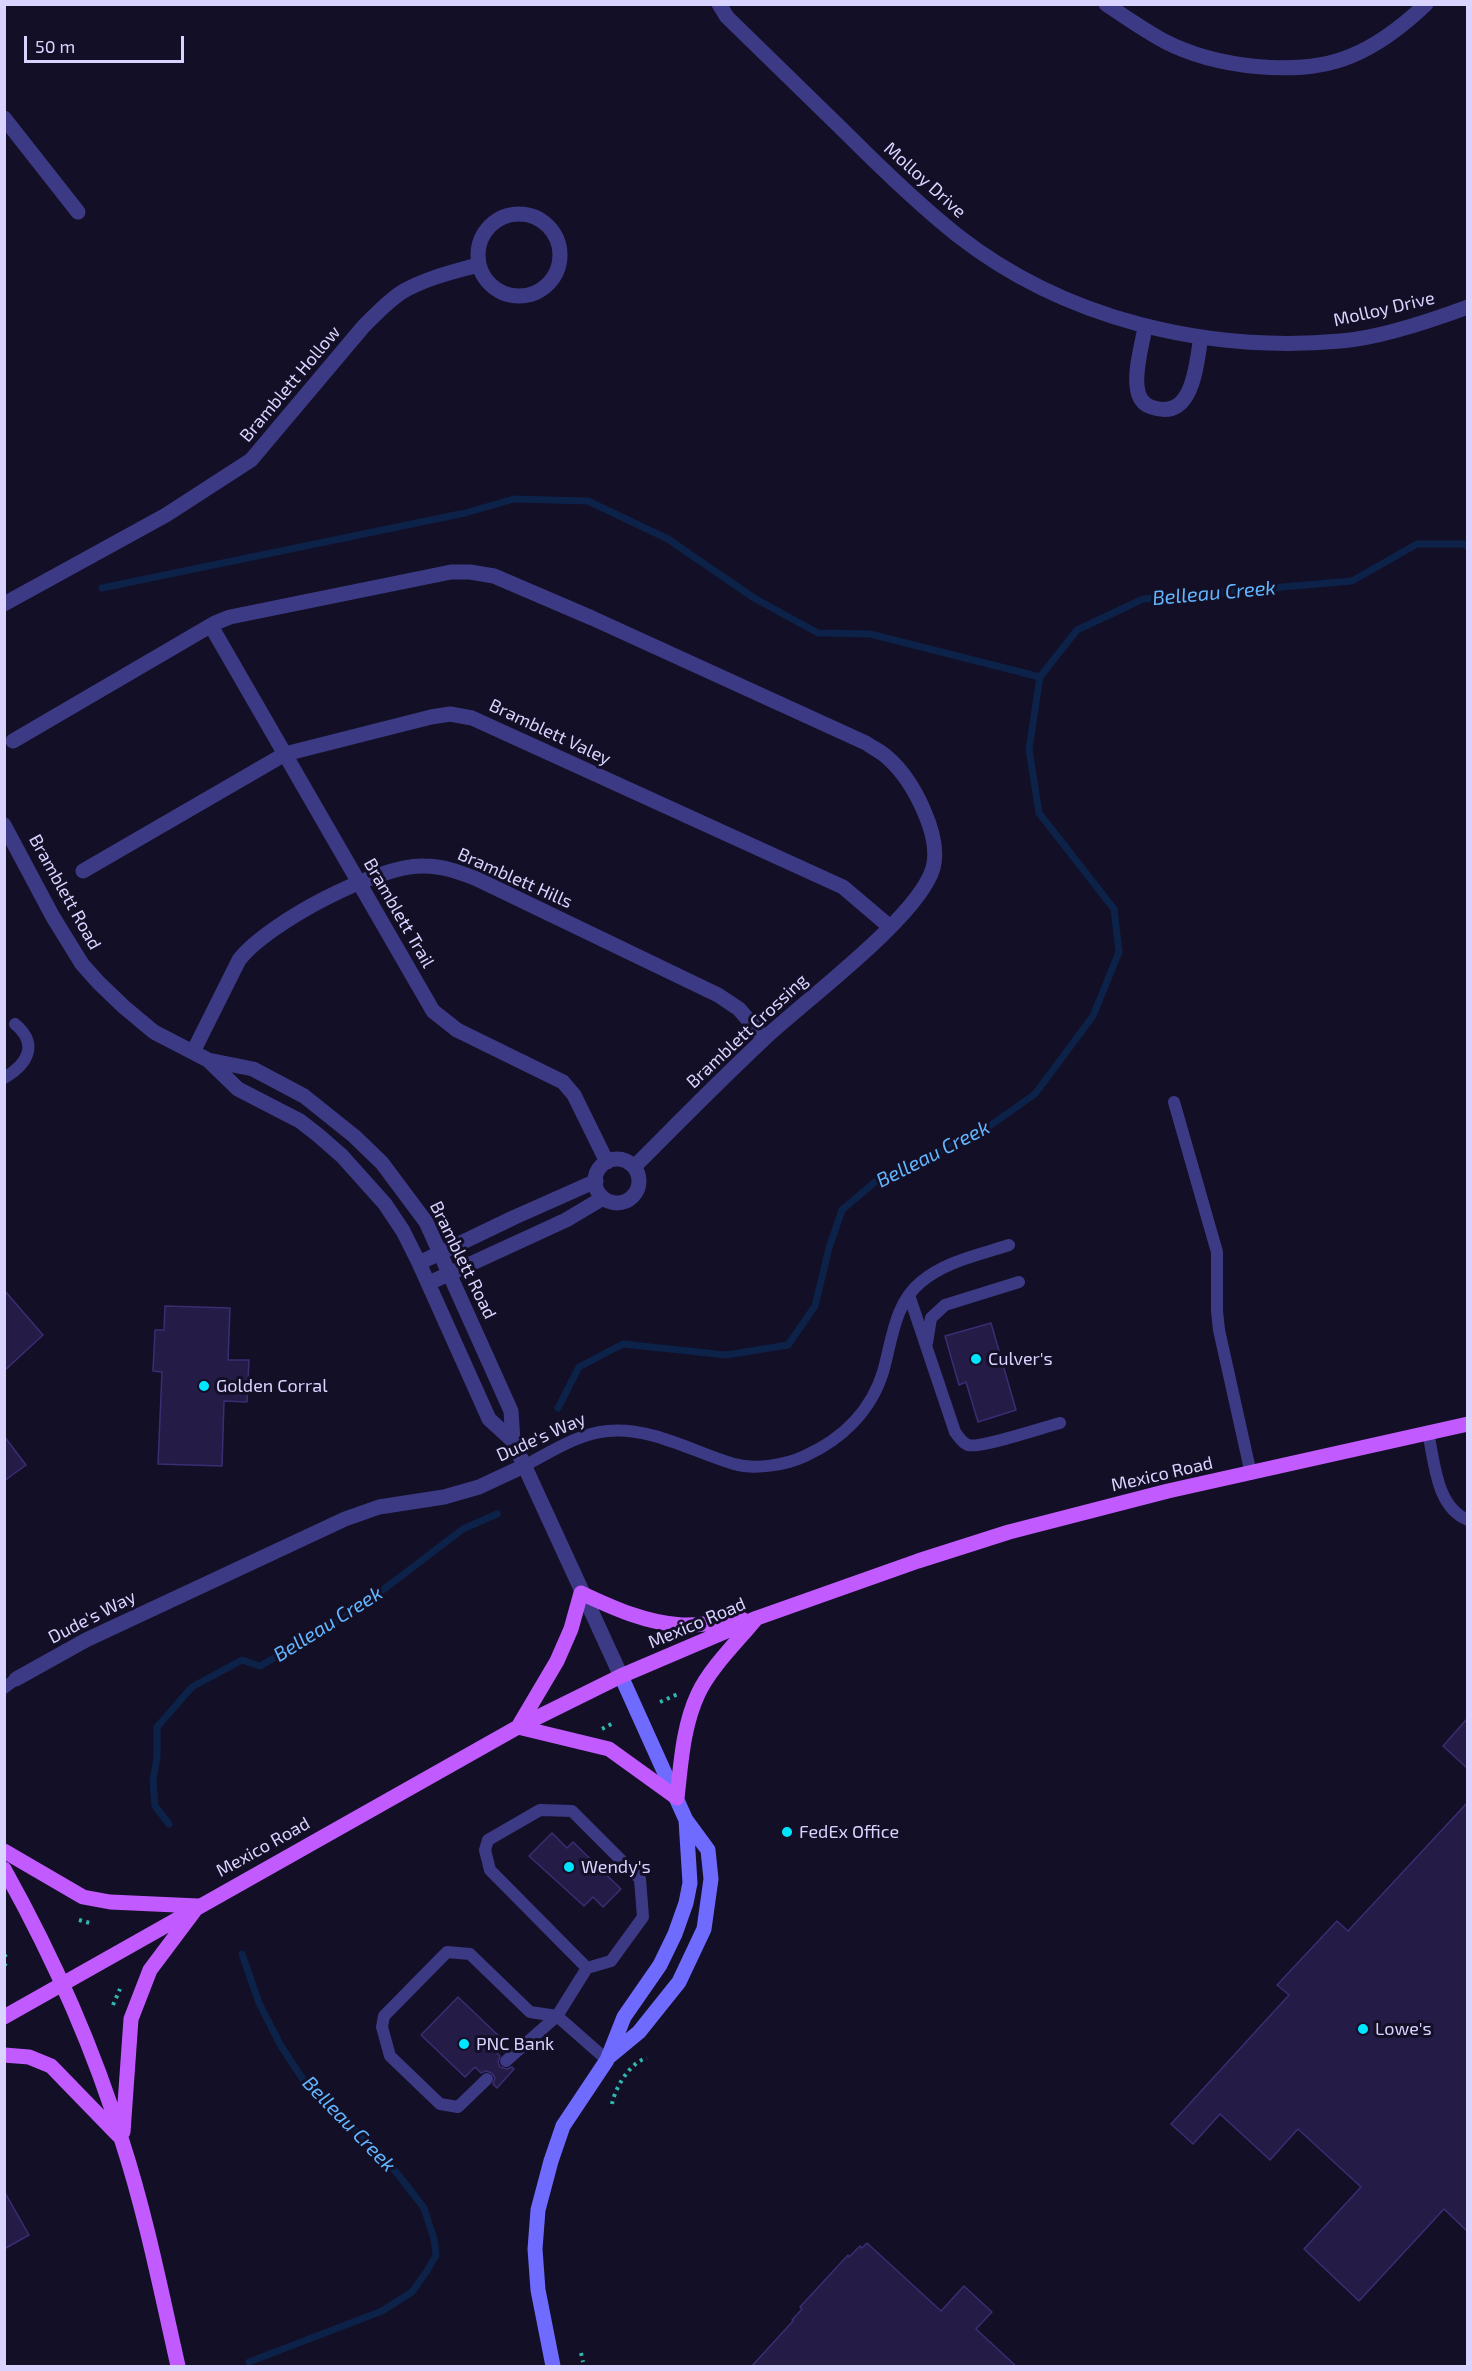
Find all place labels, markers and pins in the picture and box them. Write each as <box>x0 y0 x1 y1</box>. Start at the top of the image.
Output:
place label: Culver's <box>988 1348 1053 1370</box>
marker: Culver's <box>969 1352 983 1366</box>
place label: Golden Corral <box>216 1375 327 1397</box>
marker: Golden Corral <box>197 1379 211 1393</box>
place label: FedEx Office <box>799 1821 899 1843</box>
marker: FedEx Office <box>780 1825 794 1839</box>
place label: Wendy's <box>581 1856 651 1878</box>
marker: Wendy's <box>562 1860 576 1874</box>
place label: Lowe's <box>1375 2018 1432 2040</box>
marker: Lowe's <box>1356 2022 1370 2036</box>
place label: PNC Bank <box>476 2033 554 2055</box>
marker: PNC Bank <box>457 2037 471 2051</box>

